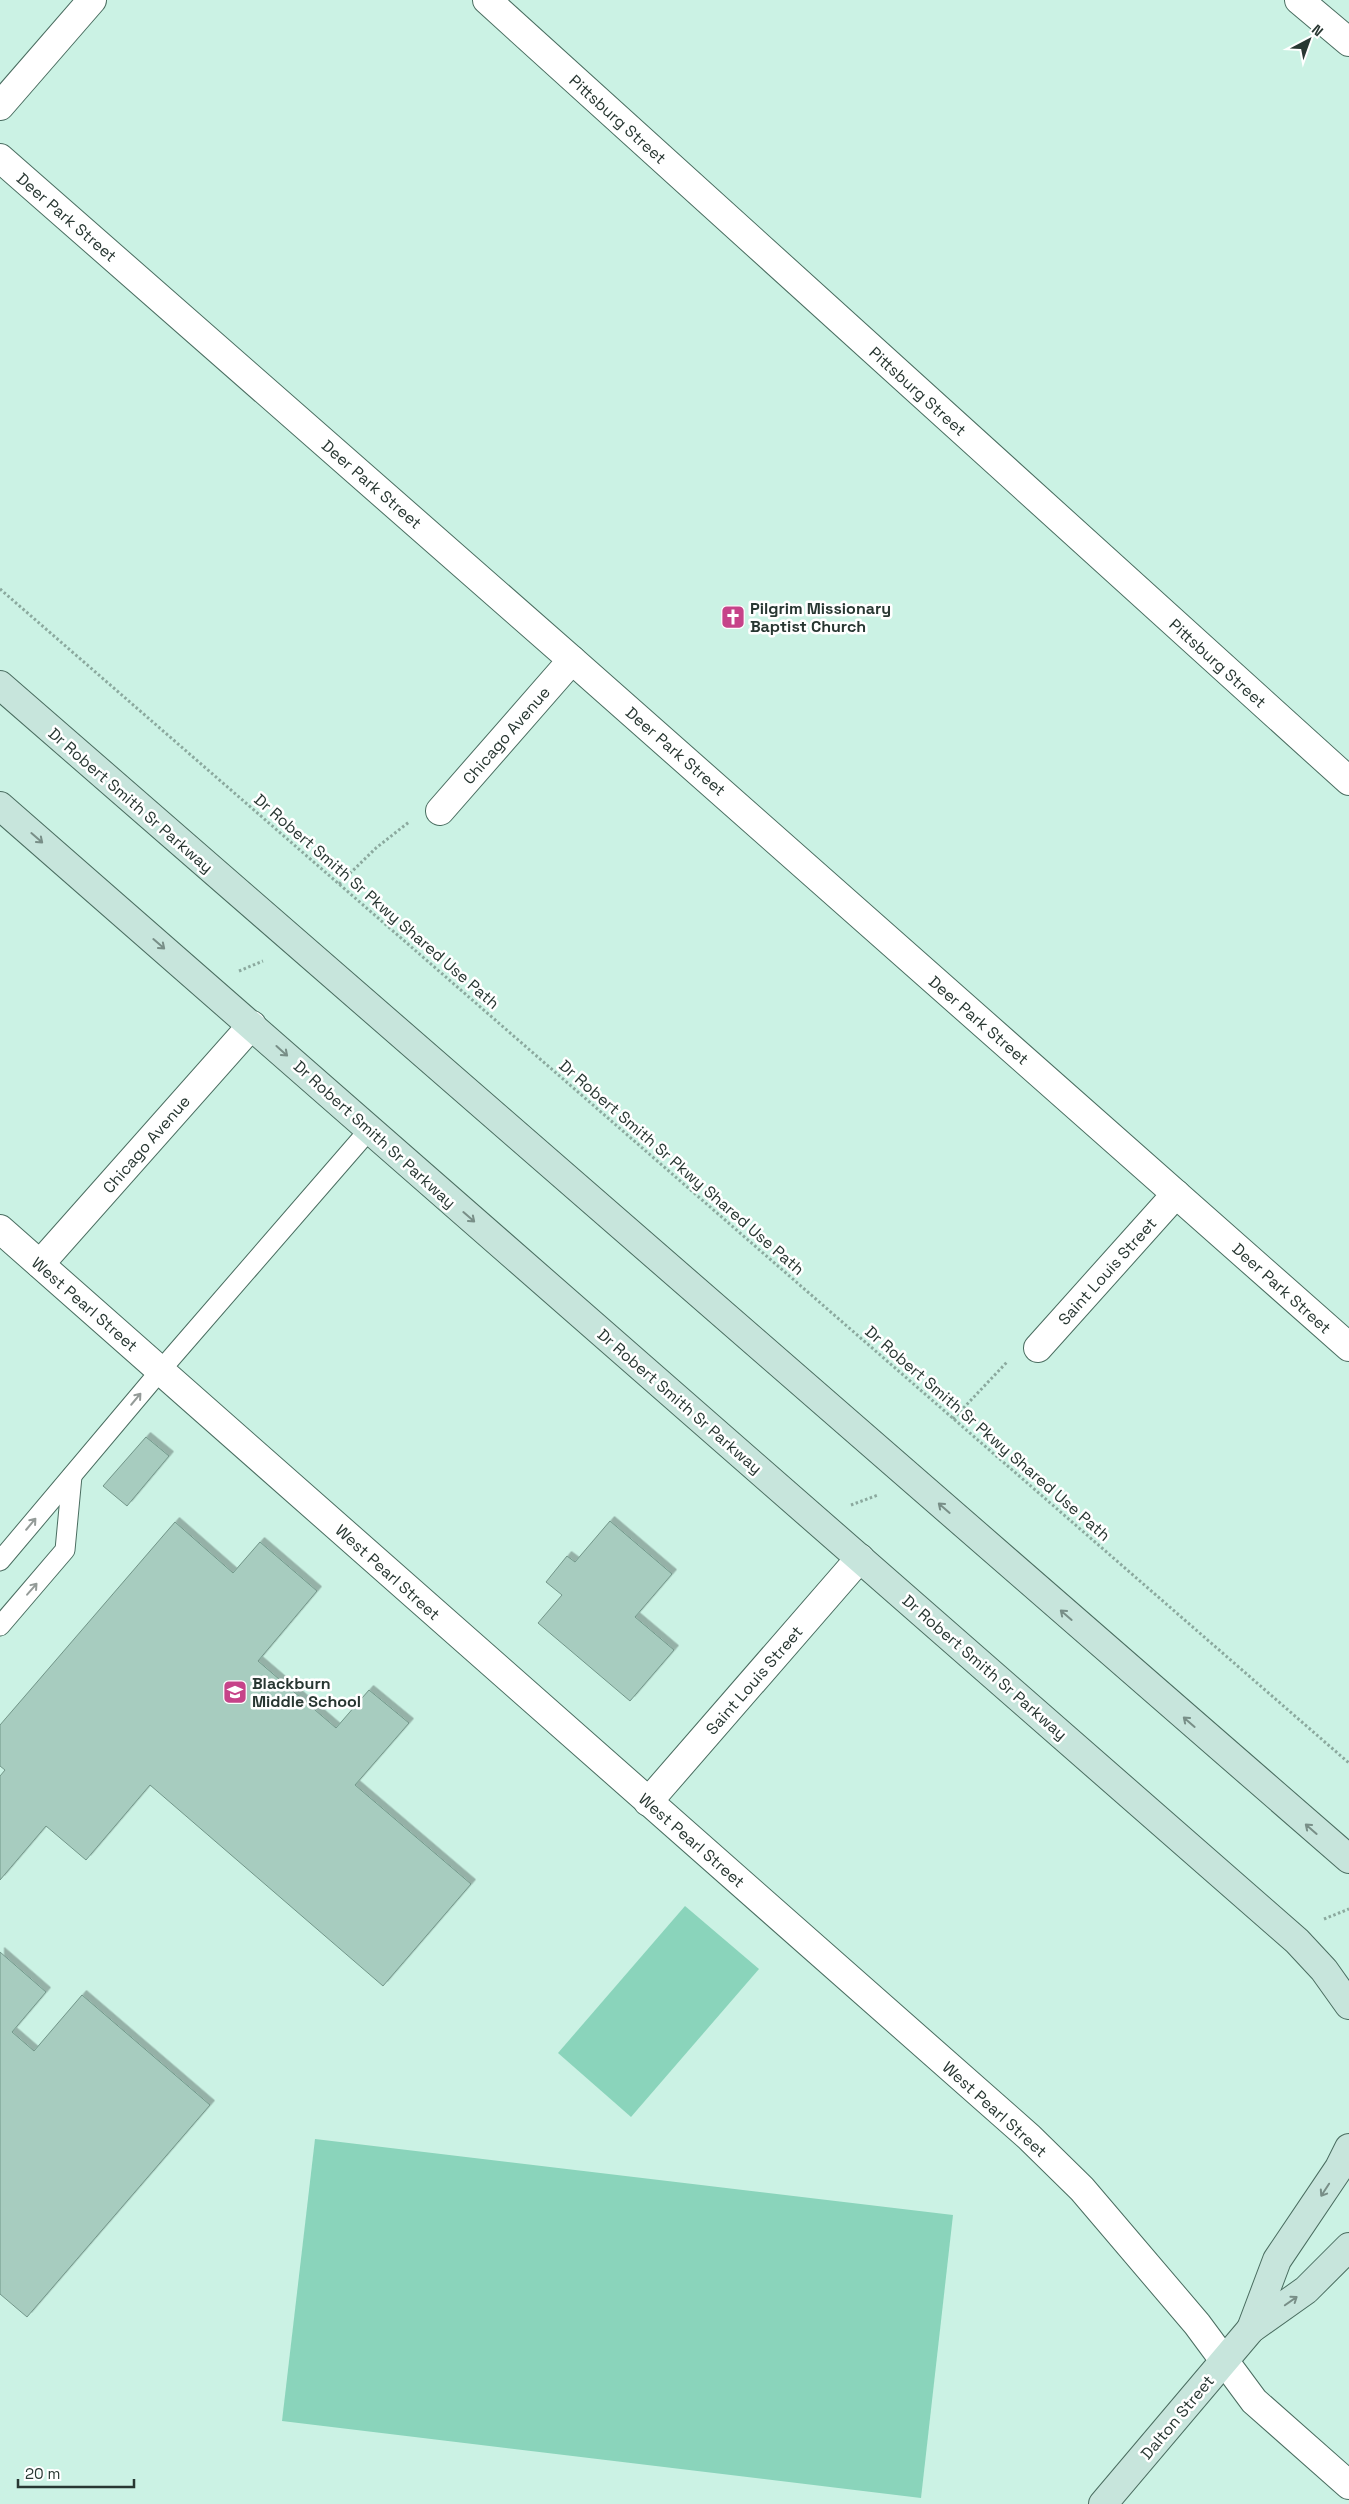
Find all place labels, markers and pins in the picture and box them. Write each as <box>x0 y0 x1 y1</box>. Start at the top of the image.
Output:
place label: Pilgrim Missionary Baptist Church <box>750 598 891 637</box>
church icon: Pilgrim Missionary Baptist Church <box>720 604 746 630</box>
place label: Blackburn Middle School <box>252 1673 361 1712</box>
school or university icon: Blackburn Middle School <box>222 1679 248 1705</box>

